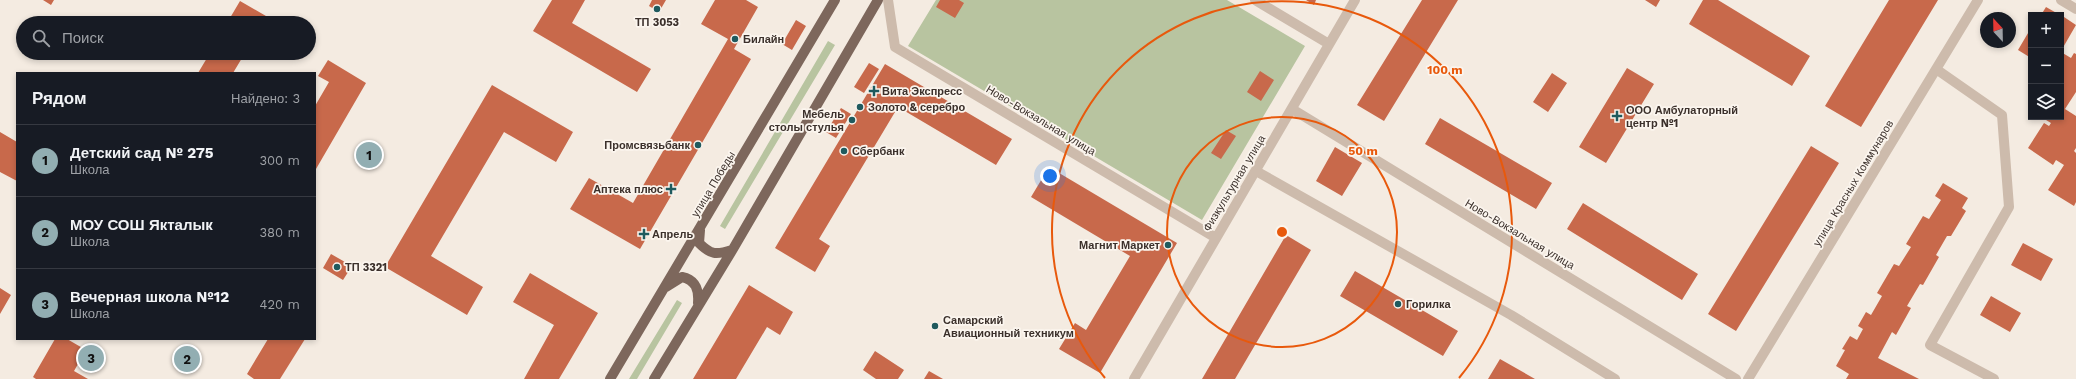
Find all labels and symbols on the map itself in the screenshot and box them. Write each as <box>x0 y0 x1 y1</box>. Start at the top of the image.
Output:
marker: ТП 3053 <box>652 4 662 14</box>
north arrow <box>1980 12 2016 48</box>
place label: ТП 3053 <box>635 16 680 29</box>
place label: Билайн <box>743 33 784 46</box>
marker: Билайн <box>730 34 740 44</box>
text: 100 m <box>1427 63 1463 77</box>
street label: Ново-Вокзальная улица <box>984 83 1099 159</box>
place label: Вита Экспресс <box>882 85 962 98</box>
marker: Вита Экспресс <box>869 86 879 96</box>
place label: Золото & серебро <box>868 101 965 114</box>
marker: Золото & серебро <box>855 102 865 112</box>
place label: ООО Амбулаторный центр №1 <box>1626 104 1738 130</box>
place label: Мебель столы стулья <box>769 108 844 134</box>
marker: ООО Амбулаторный центр №1 <box>1611 110 1623 122</box>
marker: Мебель столы стулья <box>847 115 857 125</box>
street label: улица Красных Коммунаров <box>1811 118 1896 249</box>
street label: Физкультурная улица <box>1201 132 1269 234</box>
place label: Промсвязьбанк <box>604 139 690 152</box>
pin: 1 <box>356 140 382 170</box>
marker: Промсвязьбанк <box>693 140 703 150</box>
text: 50 m <box>1348 144 1378 158</box>
place label: Сбербанк <box>852 145 905 158</box>
marker: Сбербанк <box>839 146 849 156</box>
street label: улица Победы <box>689 149 738 219</box>
your location <box>1040 166 1060 186</box>
place label: Аптека плюс <box>593 183 663 196</box>
marker: Аптека плюс <box>666 184 676 194</box>
street label: Ново-Вокзальная улица <box>1463 197 1578 273</box>
centre of rings <box>1275 225 1289 239</box>
place label: Апрель <box>652 228 693 241</box>
marker: Апрель <box>639 229 649 239</box>
place label: Магнит Маркет <box>1079 239 1161 252</box>
marker: Магнит Маркет <box>1163 240 1173 250</box>
place label: ТП 3321 <box>345 261 387 274</box>
marker: ТП 3321 <box>332 262 342 272</box>
place label: Горилка <box>1406 298 1451 311</box>
marker: Горилка <box>1393 299 1403 309</box>
place label: Самарский Авиационный техникум <box>943 314 1074 340</box>
marker: Самарский Авиационный техникум <box>930 321 940 331</box>
pin: 3 <box>78 343 104 373</box>
pin: 2 <box>174 344 200 374</box>

